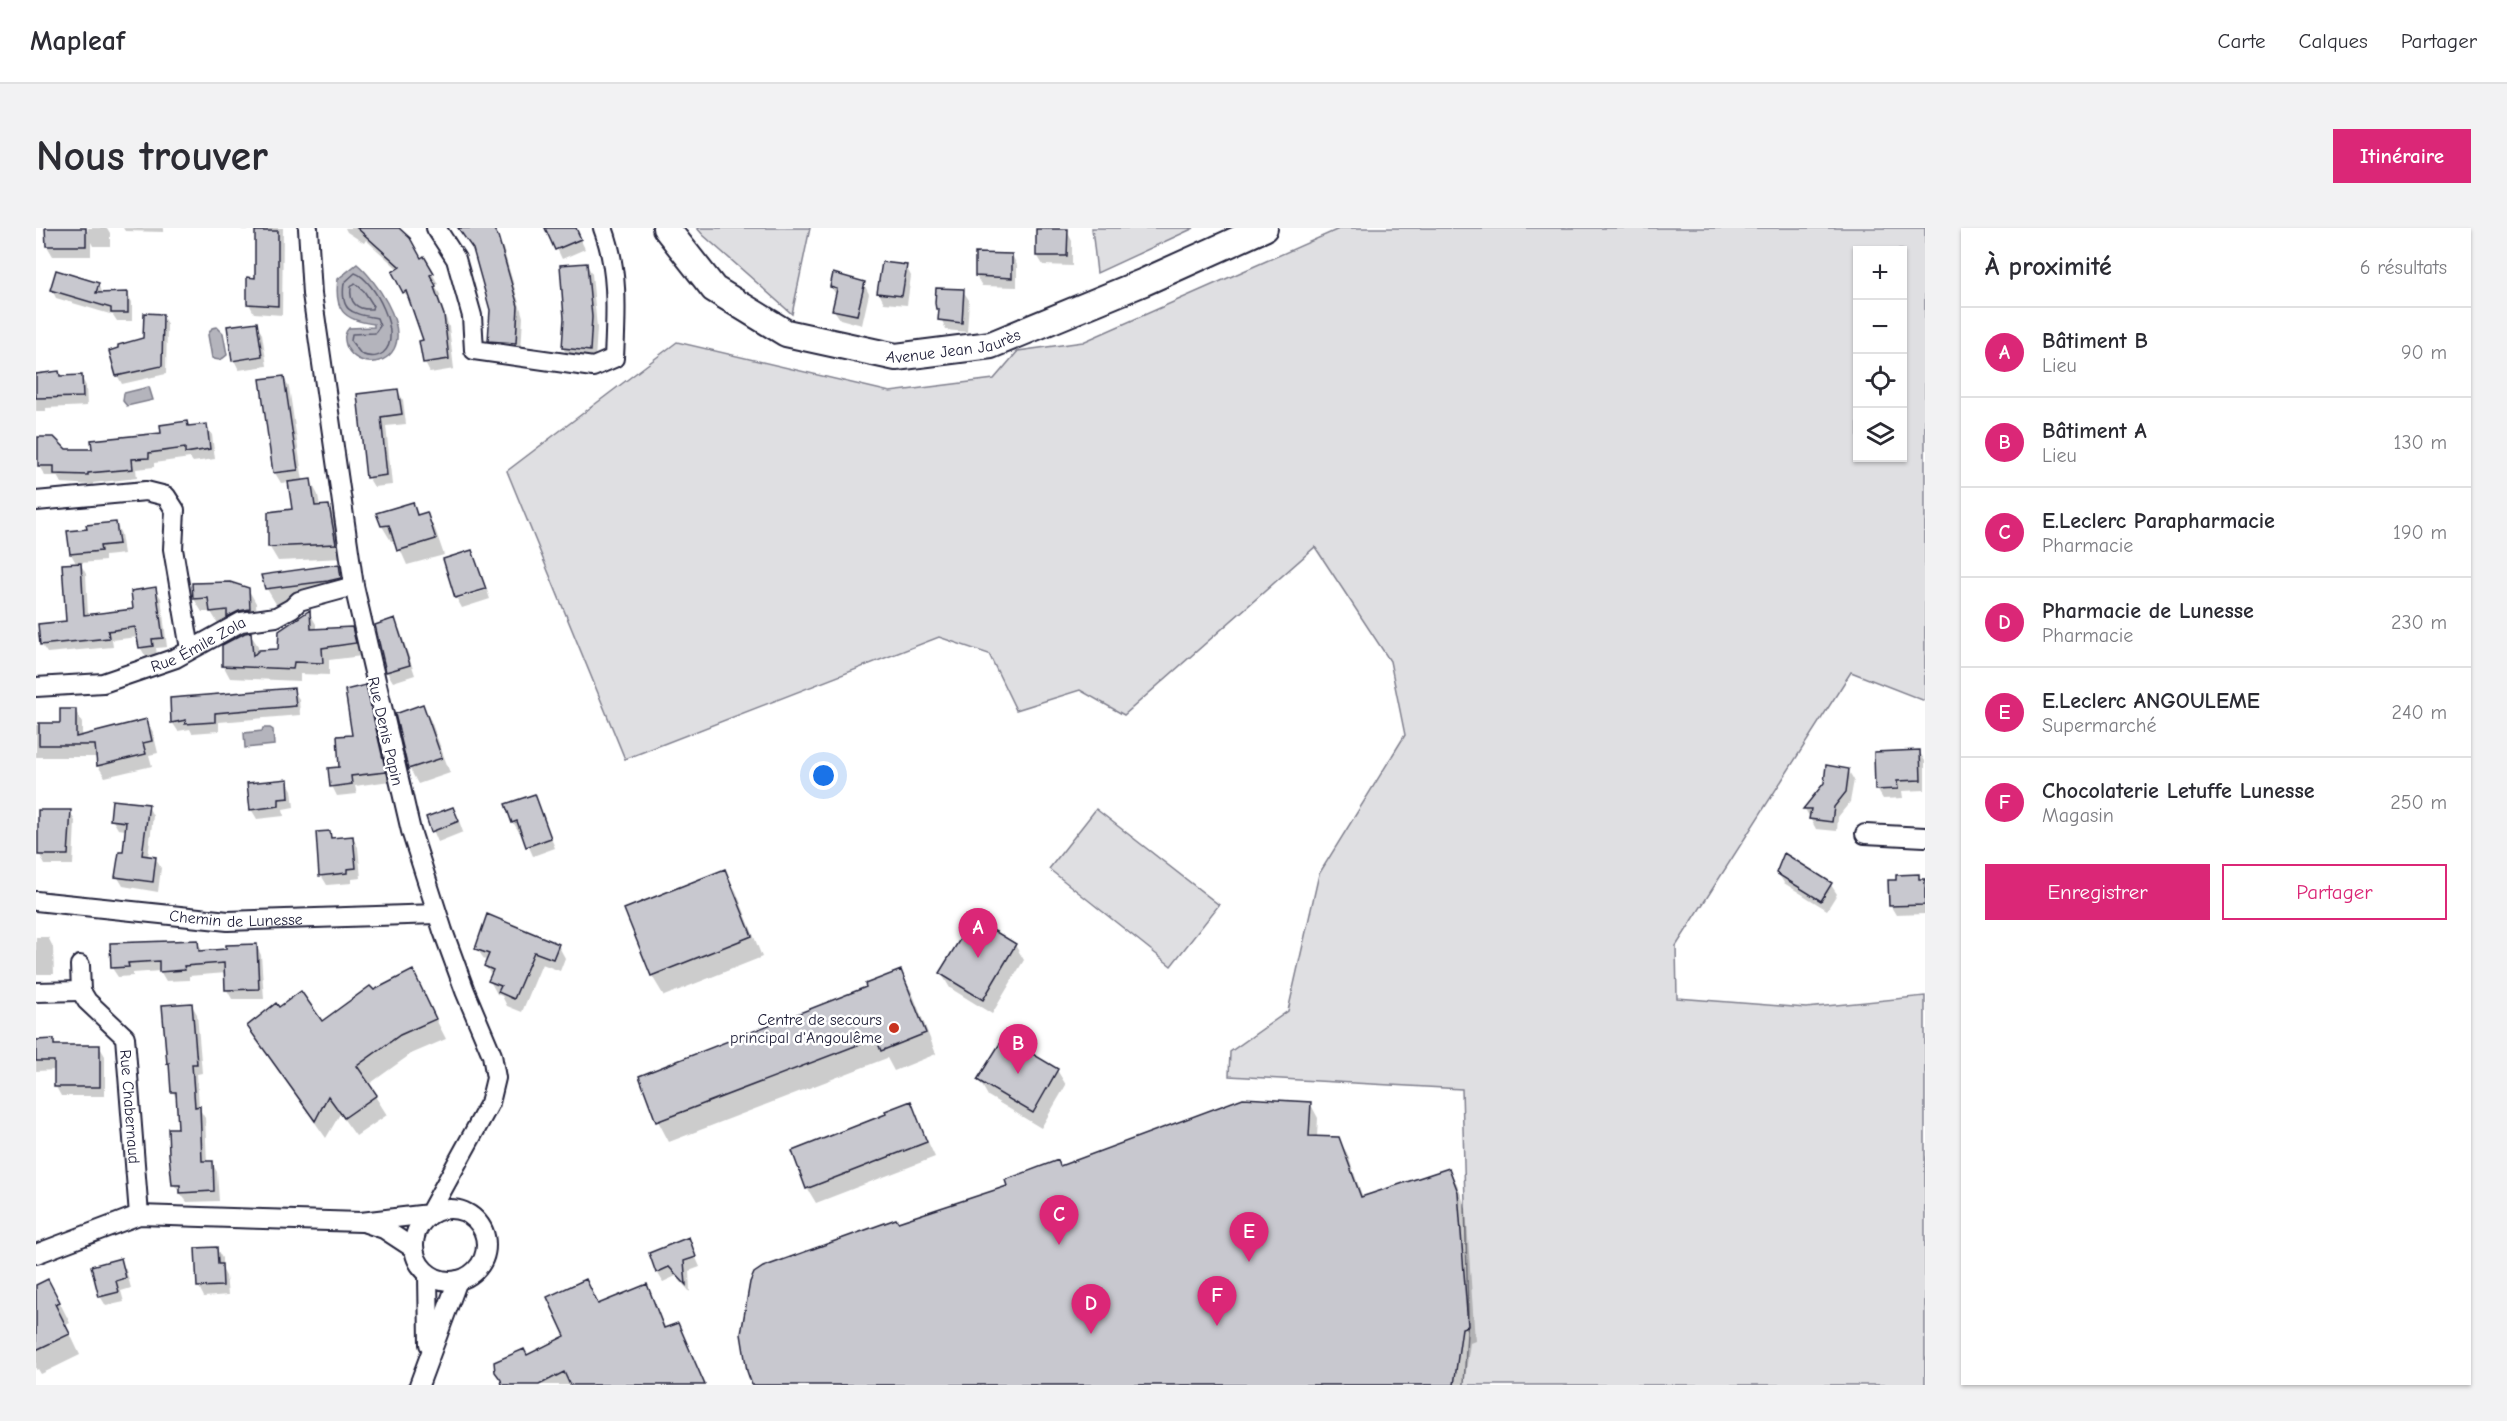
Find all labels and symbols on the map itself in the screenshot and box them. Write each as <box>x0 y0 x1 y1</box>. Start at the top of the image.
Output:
street label: Avenue Jean Jaurès <box>884 326 1024 367</box>
street label: Rue Émile Zola <box>148 613 249 676</box>
street label: Rue Denis Papin <box>364 675 406 787</box>
your location <box>809 761 838 790</box>
street label: Chemin de Lunesse <box>168 907 303 931</box>
pin: A <box>958 908 998 958</box>
place label: Centre de secours principal d'Angoulême <box>730 1011 882 1047</box>
marker: Centre de secours principal d'Angoulême <box>887 1021 901 1035</box>
pin: B <box>998 1024 1038 1074</box>
street label: Rue Chabernaud <box>116 1049 143 1165</box>
pin: C <box>1040 1196 1078 1245</box>
pin: E <box>1230 1212 1268 1262</box>
pin: F <box>1198 1276 1236 1326</box>
pin: D <box>1072 1284 1110 1334</box>

